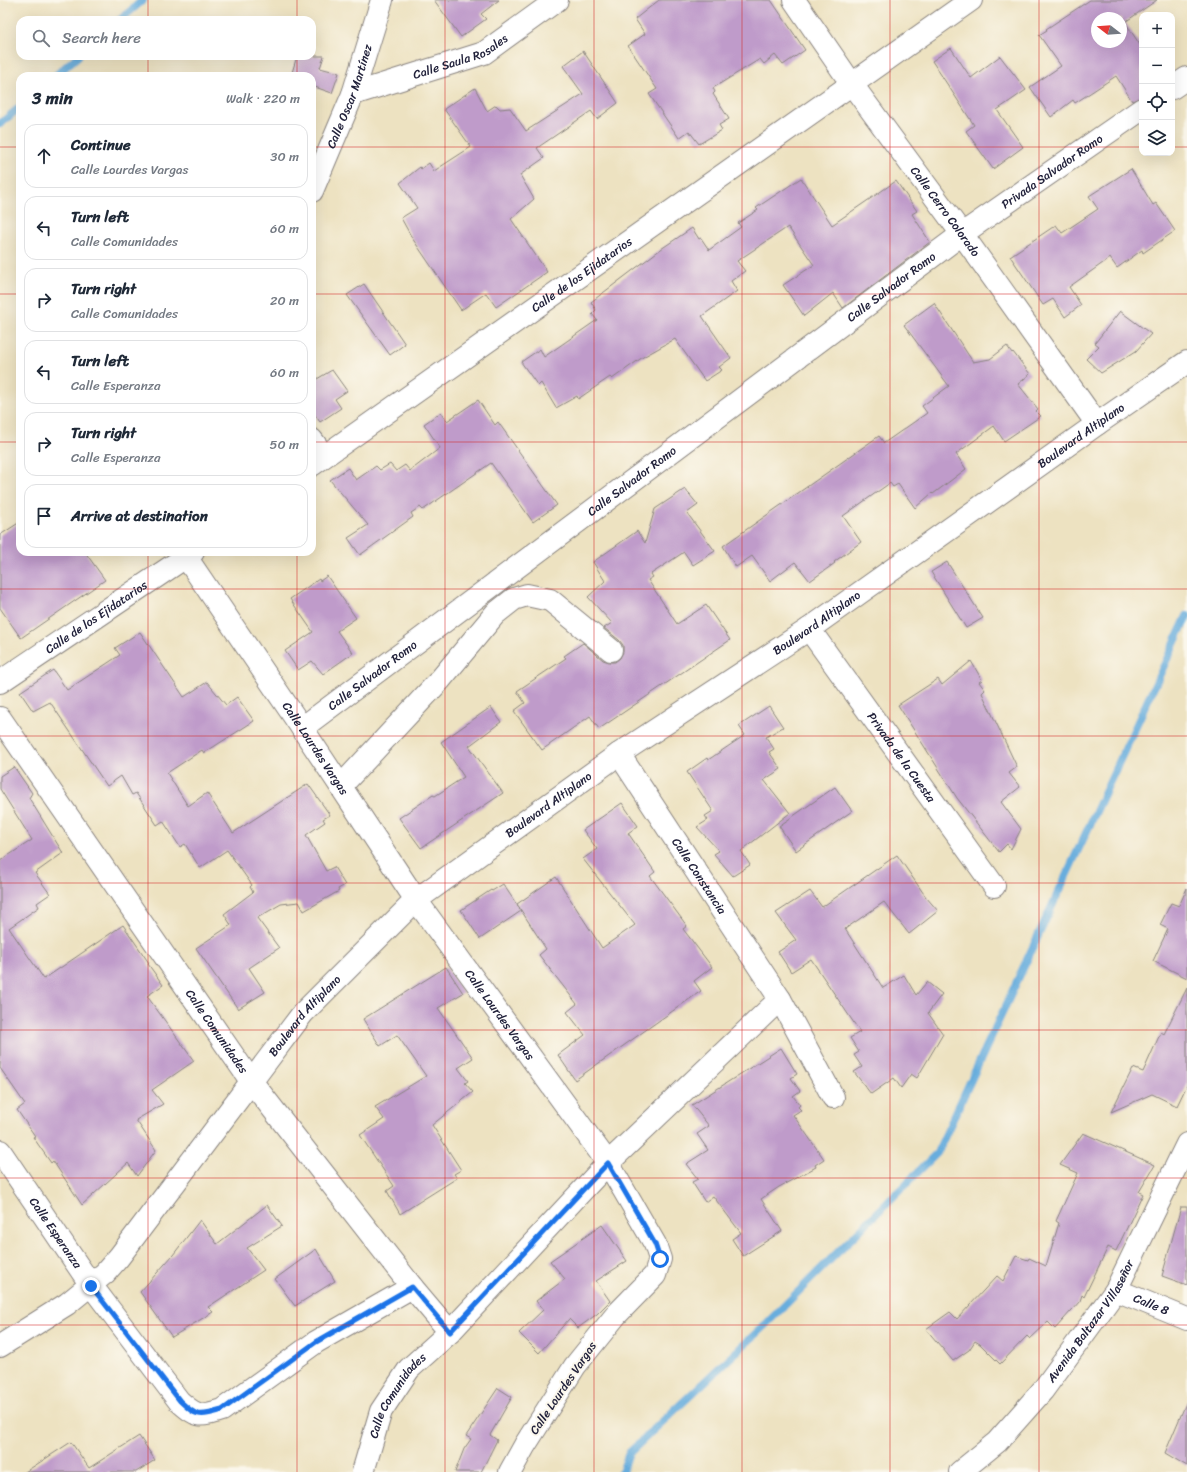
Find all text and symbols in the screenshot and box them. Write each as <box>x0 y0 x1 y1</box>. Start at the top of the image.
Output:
north arrow <box>1091 12 1127 48</box>
map controls <box>1139 12 1175 156</box>
button: + <box>1139 12 1175 48</box>
search box <box>16 16 316 60</box>
text: Search here <box>62 25 141 51</box>
icon: search <box>30 27 52 49</box>
street label: Calle Saula Rosales <box>410 28 513 86</box>
street label: Calle Oscar Martínez <box>320 41 379 152</box>
button: − <box>1139 48 1175 84</box>
text: 3 min <box>32 83 73 113</box>
button: locate <box>1139 84 1175 120</box>
text: Walk · 220 m <box>226 87 300 110</box>
button: layers <box>1139 120 1175 156</box>
street label: Privada Salvador Romo <box>996 128 1108 215</box>
text: Continue <box>71 132 131 158</box>
icon: ahead <box>33 145 55 167</box>
text: 30 m <box>270 145 299 168</box>
text: Calle Lourdes Vargas <box>71 158 188 181</box>
street label: Calle Cerro Colorado <box>904 161 986 262</box>
text: Turn left <box>71 204 129 230</box>
icon: left <box>33 217 55 239</box>
text: 60 m <box>270 217 299 240</box>
text: Calle Comunidades <box>71 230 178 253</box>
street label: Calle de los Ejidatarios <box>526 231 637 318</box>
street label: Calle Salvador Romo <box>842 246 941 328</box>
text: Turn right <box>71 276 136 302</box>
icon: right <box>33 289 55 311</box>
text: 20 m <box>270 289 299 312</box>
text: Calle Comunidades <box>71 302 178 325</box>
text: Turn left <box>71 348 129 374</box>
icon: left <box>33 361 55 383</box>
text: 60 m <box>270 361 299 384</box>
text: Calle Esperanza <box>71 374 160 397</box>
street label: Boulevard Altiplano <box>1033 397 1129 474</box>
text: Turn right <box>71 420 136 446</box>
icon: right <box>33 433 55 455</box>
text: 50 m <box>269 433 299 456</box>
street label: Calle Salvador Romo <box>582 440 681 522</box>
text: Calle Esperanza <box>71 446 160 469</box>
text: Arrive at destination <box>71 503 208 529</box>
icon: arrive <box>33 505 55 527</box>
street label: Calle de los Ejidatarios <box>40 574 152 660</box>
street label: Boulevard Altiplano <box>768 584 865 661</box>
street label: Calle Salvador Romo <box>323 634 422 716</box>
street label: Calle Lourdes Vargas <box>276 697 355 800</box>
street label: Privada de la Cuesta <box>861 707 942 808</box>
street label: Boulevard Altiplano <box>500 766 597 844</box>
street label: Calle Constancia <box>666 833 733 919</box>
street label: Calle Lourdes Vargas <box>459 964 541 1065</box>
street label: Boulevard Altiplano <box>263 969 347 1062</box>
street label: Calle Comunidades <box>180 984 254 1079</box>
street label: Calle Esperanza <box>23 1193 88 1274</box>
route start <box>651 1250 669 1268</box>
street label: Avenida Baltazar Villaseñor <box>1040 1255 1141 1388</box>
route end <box>82 1277 100 1295</box>
street label: Calle 8 <box>1130 1287 1172 1322</box>
street label: Calle Lourdes Vargas <box>524 1337 603 1439</box>
street label: Calle Comunidades <box>363 1347 432 1441</box>

